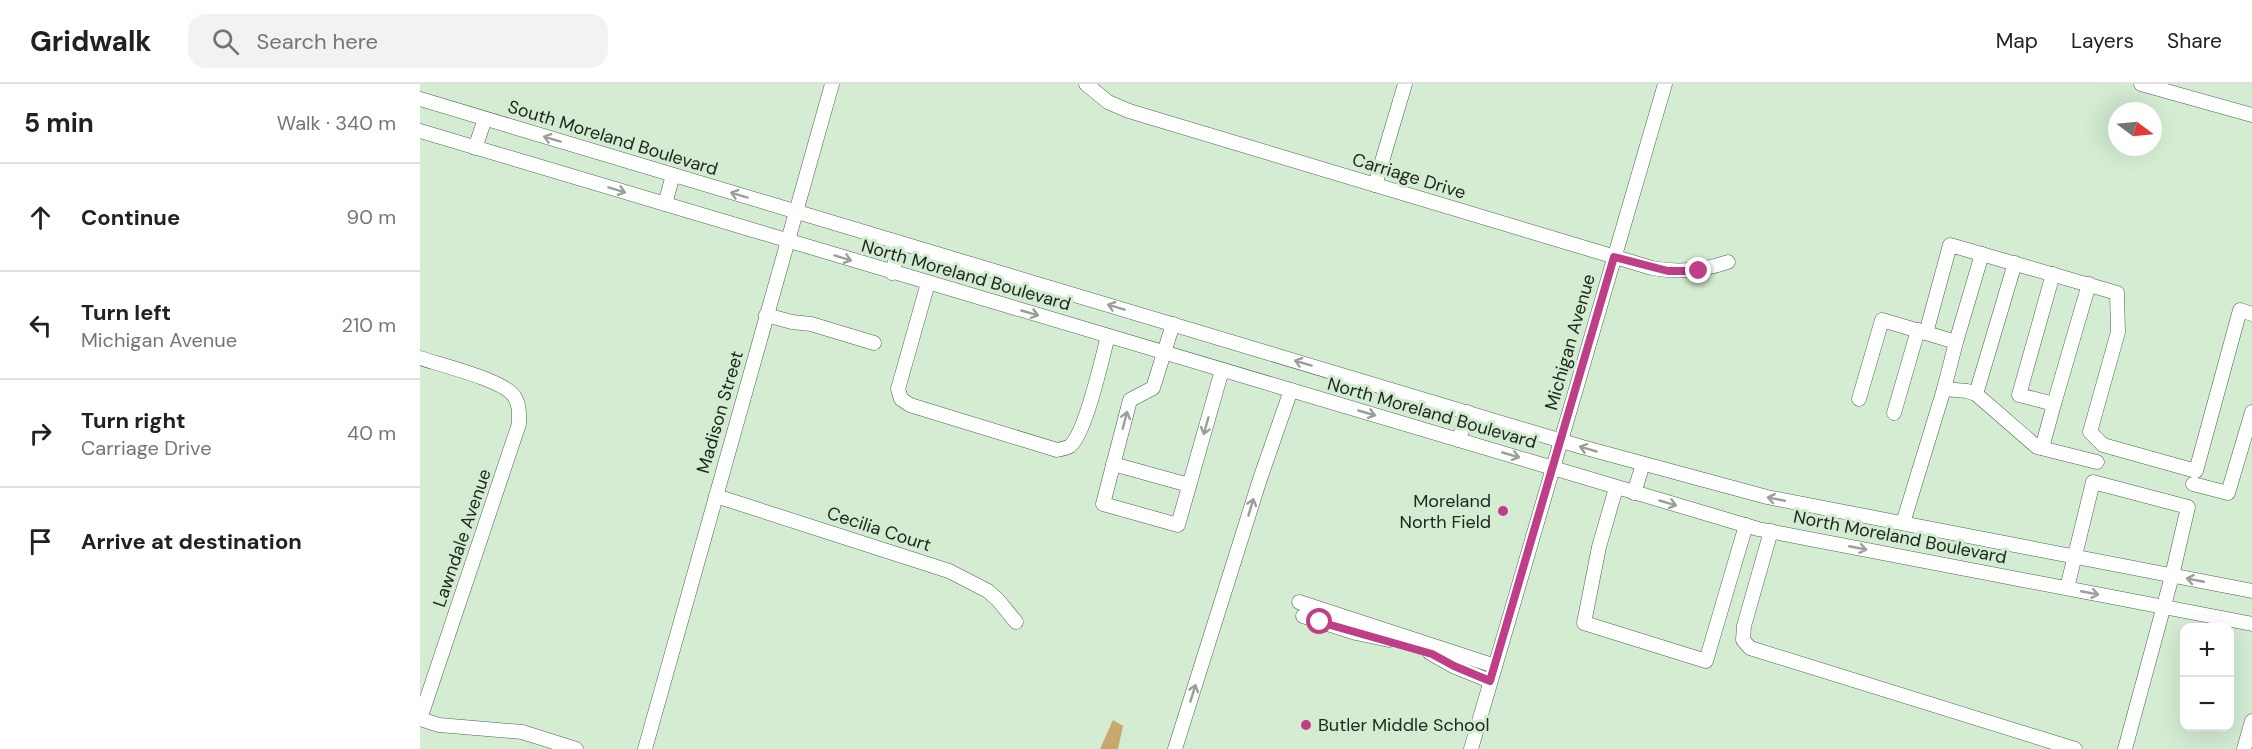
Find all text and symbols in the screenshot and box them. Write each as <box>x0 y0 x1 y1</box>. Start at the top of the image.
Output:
search box <box>188 14 608 68</box>
text: Gridwalk <box>30 23 152 60</box>
icon: search <box>209 25 242 58</box>
text: Search here <box>257 27 378 56</box>
text: Map <box>1996 27 2038 55</box>
text: Layers <box>2071 27 2134 55</box>
text: Share <box>2167 27 2222 55</box>
street label: South Moreland Boulevard <box>505 95 721 181</box>
north arrow <box>2108 102 2162 156</box>
text: 5 min <box>24 106 94 140</box>
text: Walk · 340 m <box>277 110 396 136</box>
one-way arrow <box>543 133 562 144</box>
street label: Carriage Drive <box>1349 147 1469 205</box>
one-way arrow <box>607 185 626 196</box>
one-way arrow <box>730 189 749 200</box>
icon: ahead <box>24 201 57 234</box>
text: Continue <box>81 203 180 232</box>
text: 90 m <box>347 204 396 230</box>
street label: North Moreland Boulevard <box>859 234 1073 316</box>
one-way arrow <box>833 253 852 264</box>
route end <box>1685 257 1711 283</box>
street label: Michigan Avenue <box>1539 271 1601 413</box>
text: Turn left <box>81 298 171 327</box>
one-way arrow <box>1107 301 1126 312</box>
one-way arrow <box>1020 308 1039 319</box>
icon: left <box>24 309 57 342</box>
text: 210 m <box>341 312 396 338</box>
text: Michigan Avenue <box>81 327 237 353</box>
street label: Madison Street <box>691 348 749 476</box>
one-way arrow <box>1294 357 1313 368</box>
street label: North Moreland Boulevard <box>1325 372 1539 454</box>
text: Turn right <box>81 406 186 435</box>
one-way arrow <box>1357 408 1376 419</box>
one-way arrow <box>1120 411 1131 430</box>
icon: right <box>24 417 57 450</box>
one-way arrow <box>1200 417 1211 436</box>
text: 40 m <box>347 420 396 446</box>
text: Carriage Drive <box>81 435 212 461</box>
one-way arrow <box>1579 443 1598 454</box>
one-way arrow <box>1501 450 1520 461</box>
street label: Lawndale Avenue <box>427 466 497 610</box>
place label: Moreland North Field <box>1400 489 1491 534</box>
one-way arrow <box>1767 493 1787 504</box>
one-way arrow <box>1247 498 1258 517</box>
one-way arrow <box>1658 498 1677 509</box>
street label: Cecilia Court <box>824 501 934 557</box>
marker: Moreland North Field <box>1496 504 1510 518</box>
street label: North Moreland Boulevard <box>1791 505 2009 569</box>
icon: arrive <box>24 525 57 558</box>
text: Arrive at destination <box>81 527 302 556</box>
one-way arrow <box>1847 543 1867 554</box>
one-way arrow <box>2185 574 2205 585</box>
one-way arrow <box>2080 588 2100 599</box>
route start <box>1306 608 1332 634</box>
map controls <box>2180 623 2234 731</box>
button: + <box>2180 623 2234 677</box>
button: − <box>2180 677 2234 731</box>
one-way arrow <box>1188 684 1199 703</box>
place label: Butler Middle School <box>1318 713 1489 737</box>
marker: Butler Middle School <box>1299 718 1313 732</box>

